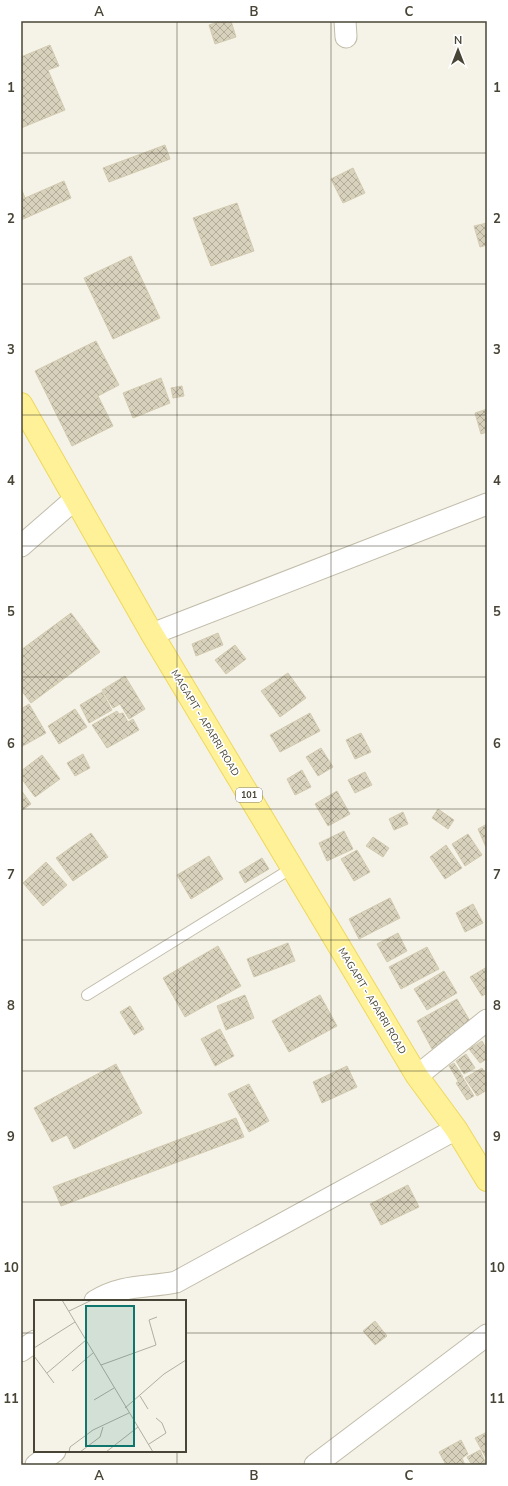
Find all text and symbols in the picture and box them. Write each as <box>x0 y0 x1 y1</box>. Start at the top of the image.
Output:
text: A <box>94 3 104 21</box>
text: B <box>250 3 259 21</box>
text: C <box>405 3 414 21</box>
north arrow <box>438 30 478 70</box>
text: N <box>454 33 462 48</box>
text: 1 <box>7 79 15 97</box>
text: 1 <box>493 79 501 97</box>
text: 2 <box>7 210 15 228</box>
text: 2 <box>493 210 501 228</box>
text: 3 <box>7 341 15 359</box>
text: 3 <box>493 341 501 359</box>
text: 4 <box>7 472 15 490</box>
text: 4 <box>493 472 501 490</box>
text: 5 <box>7 603 15 621</box>
text: 5 <box>493 603 501 621</box>
street label: MAGAPIT - APARRI ROAD <box>168 667 242 779</box>
text: 6 <box>7 735 15 753</box>
text: 6 <box>493 735 501 753</box>
road number: 101 <box>236 788 262 802</box>
text: 7 <box>7 866 15 884</box>
text: 7 <box>493 866 501 884</box>
street label: MAGAPIT - APARRI ROAD <box>335 945 409 1057</box>
text: 8 <box>7 997 15 1015</box>
text: 8 <box>493 997 501 1015</box>
text: 9 <box>7 1128 15 1146</box>
text: 9 <box>493 1128 501 1146</box>
text: 10 <box>3 1259 19 1277</box>
text: 10 <box>489 1259 505 1277</box>
inset map <box>34 1300 186 1452</box>
text: 11 <box>3 1390 19 1408</box>
text: 11 <box>489 1390 505 1408</box>
text: A <box>94 1467 104 1485</box>
text: B <box>250 1467 259 1485</box>
text: C <box>405 1467 414 1485</box>

